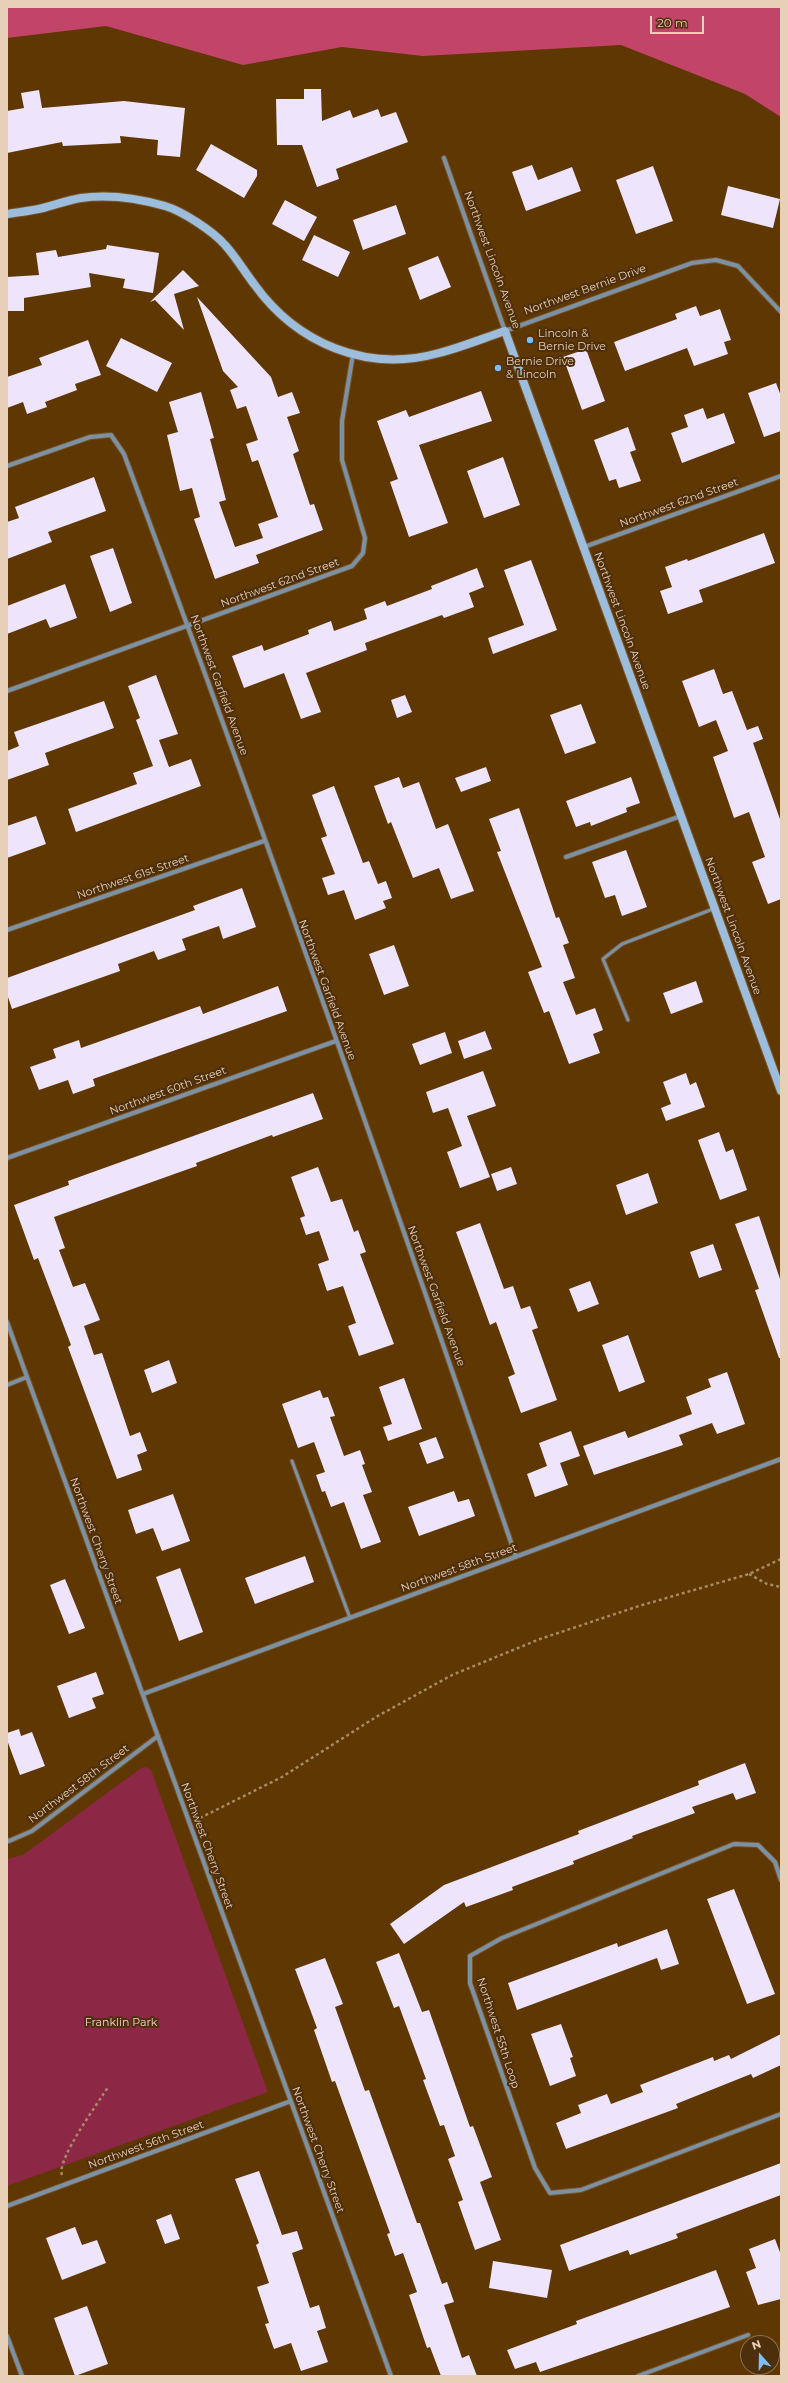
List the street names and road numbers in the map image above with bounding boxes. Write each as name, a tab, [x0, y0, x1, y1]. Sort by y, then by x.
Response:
street label: Northwest Lincoln Avenue	[461, 189, 523, 331]
street label: Northwest Bernie Drive	[522, 262, 648, 318]
street label: Northwest 62nd Street	[618, 475, 740, 531]
street label: Northwest Lincoln Avenue	[591, 550, 653, 692]
street label: Northwest 62nd Street	[219, 555, 341, 611]
street label: Northwest Garfield Avenue	[187, 613, 251, 757]
street label: Northwest 61st Street	[75, 852, 191, 902]
street label: Northwest Lincoln Avenue	[702, 855, 764, 997]
street label: Northwest Garfield Avenue	[295, 918, 359, 1062]
street label: Northwest 60th Street	[108, 1064, 228, 1118]
street label: Northwest Garfield Avenue	[404, 1224, 468, 1368]
street label: Northwest Cherry Street	[67, 1476, 125, 1606]
street label: Northwest 58th Street	[399, 1541, 519, 1595]
street label: Northwest 58th Street	[26, 1742, 132, 1826]
street label: Northwest Cherry Street	[178, 1781, 236, 1911]
street label: Northwest 55th Loop	[474, 1976, 522, 2090]
street label: Northwest Cherry Street	[289, 2085, 347, 2215]
street label: Northwest 56th Street	[86, 2118, 206, 2172]

